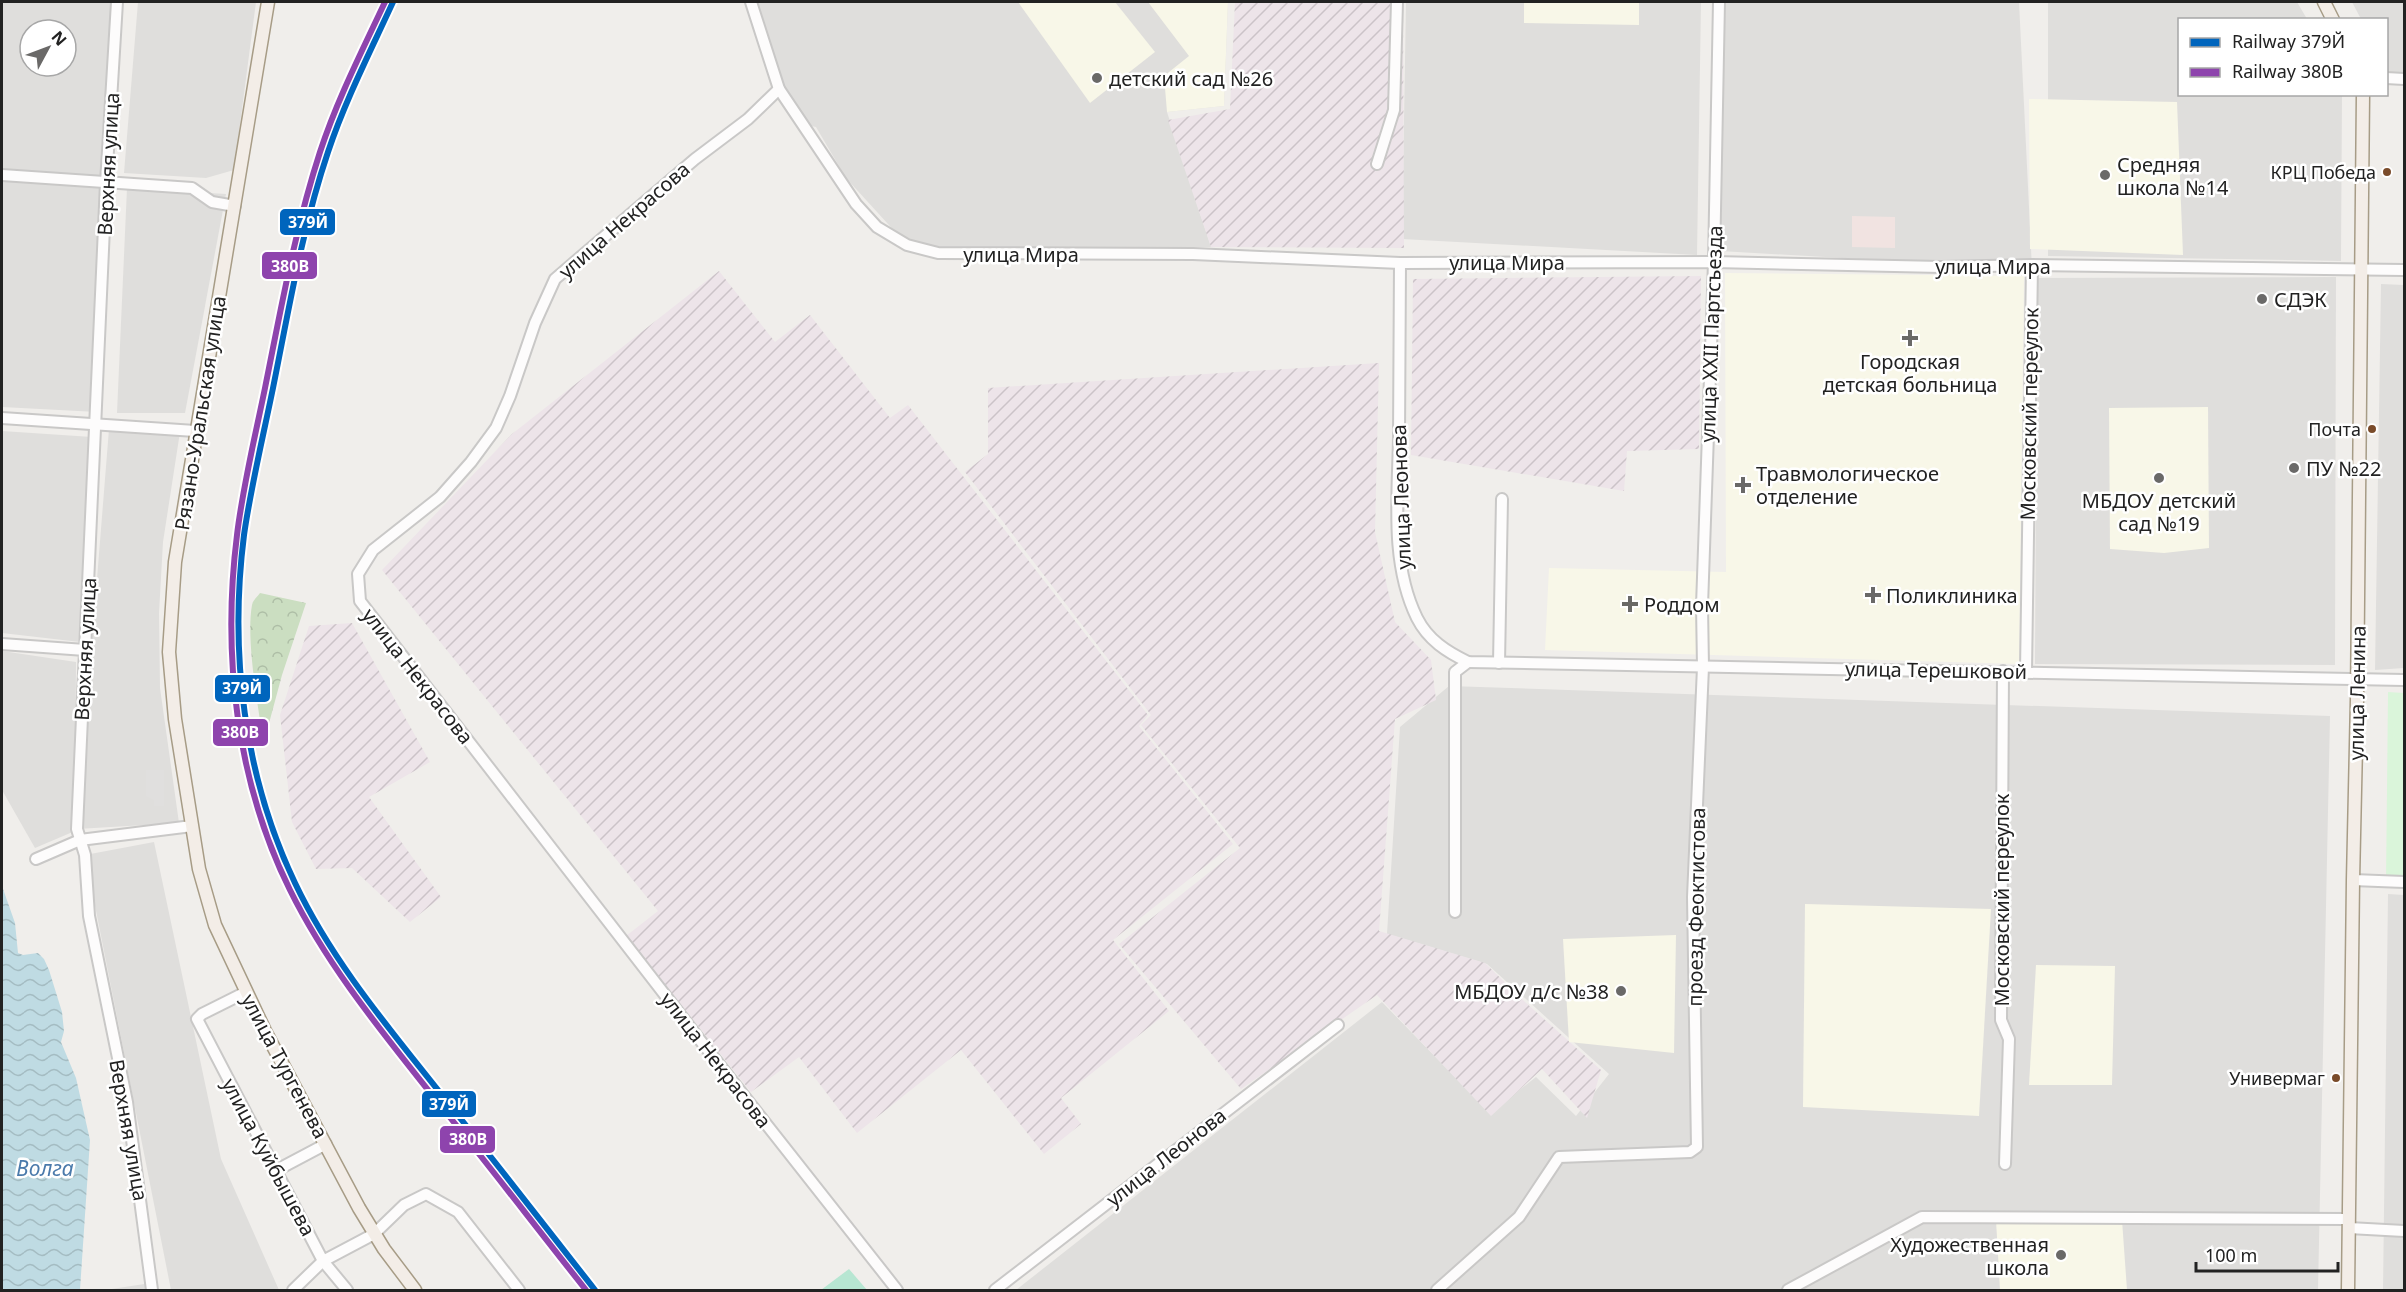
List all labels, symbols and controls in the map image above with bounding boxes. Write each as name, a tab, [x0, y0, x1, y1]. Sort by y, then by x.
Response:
north arrow	[18, 18, 78, 78]
legend	[2178, 18, 2388, 96]
text: N	[47, 26, 72, 50]
text: Railway 379Й	[2232, 29, 2345, 53]
text: Railway 380В	[2232, 59, 2343, 83]
place label: детский сад №26	[1109, 65, 1273, 92]
marker: детский сад №26	[1090, 71, 1104, 85]
street label: Верхняя улица	[91, 92, 125, 236]
place label: Средняя школа №14	[2117, 151, 2229, 201]
street label: улица Некрасова	[553, 155, 695, 285]
place label: КРЦ Победа	[2271, 160, 2376, 184]
marker: КРЦ Победа	[2381, 166, 2393, 178]
marker: Средняя школа №14	[2098, 168, 2112, 182]
line badge: 379Й	[279, 208, 336, 236]
text: 379Й	[288, 211, 328, 233]
street label: улица XXII Партсъезда	[1694, 225, 1728, 443]
street label: улица Мира	[963, 241, 1079, 268]
street label: улица Мира	[1449, 249, 1565, 276]
line badge: 380В	[261, 251, 318, 280]
street label: улица Мира	[1935, 253, 2051, 280]
text: 380В	[271, 255, 309, 277]
place label: СДЭК	[2274, 286, 2327, 313]
marker: СДЭК	[2255, 292, 2269, 306]
street label: Рязано-Уральская улица	[168, 294, 232, 532]
street label: Московский переулок	[2014, 307, 2044, 521]
marker: Городская детская больница	[1901, 329, 1919, 347]
place label: Городская детская больница	[1823, 348, 1997, 398]
place label: Почта	[2308, 417, 2361, 441]
marker: Почта	[2366, 423, 2378, 435]
street label: улица Леонова	[1385, 424, 1417, 570]
place label: ПУ №22	[2306, 455, 2381, 482]
place label: Травмологическое отделение	[1756, 460, 1939, 510]
marker: ПУ №22	[2287, 461, 2301, 475]
marker: МБДОУ детский сад №19	[2152, 471, 2166, 485]
marker: Травмологическое отделение	[1734, 476, 1752, 494]
place label: МБДОУ детский сад №19	[2082, 487, 2236, 537]
street label: Верхняя улица	[68, 577, 102, 721]
place label: Поликлиника	[1886, 582, 2018, 609]
marker: Поликлиника	[1864, 586, 1882, 604]
place label: Роддом	[1644, 591, 1720, 618]
marker: Роддом	[1621, 595, 1639, 613]
street label: улица Некрасова	[356, 602, 480, 750]
street label: улица Ленина	[2342, 625, 2372, 761]
street label: улица Терешковой	[1845, 655, 2027, 685]
line badge: 379Й	[214, 674, 271, 703]
text: 379Й	[222, 677, 262, 699]
line badge: 380В	[212, 718, 269, 747]
text: 380В	[221, 721, 259, 743]
street label: Московский переулок	[1988, 793, 2015, 1006]
street label: проезд Феоктистова	[1681, 807, 1711, 1007]
place label: МБДОУ д/с №38	[1454, 978, 1609, 1005]
marker: МБДОУ д/с №38	[1614, 984, 1628, 998]
street label: улица Некрасова	[654, 986, 778, 1134]
street label: улица Тургенева	[235, 989, 335, 1143]
street label: Верхняя улица	[103, 1057, 155, 1203]
place label: Универмаг	[2229, 1066, 2325, 1090]
marker: Универмаг	[2330, 1072, 2342, 1084]
street label: улица Куйбышева	[216, 1073, 322, 1241]
line badge: 379Й	[421, 1090, 477, 1118]
text: 379Й	[429, 1093, 469, 1115]
street label: улица Леонова	[1100, 1102, 1232, 1212]
line badge: 380В	[439, 1125, 496, 1154]
text: 380В	[449, 1128, 487, 1150]
water label: Волга	[16, 1154, 74, 1182]
place label: Художественная школа	[1890, 1231, 2049, 1281]
scale bar	[2196, 1235, 2338, 1273]
text: 100 m	[2205, 1243, 2257, 1267]
marker: Художественная школа	[2054, 1248, 2068, 1262]

